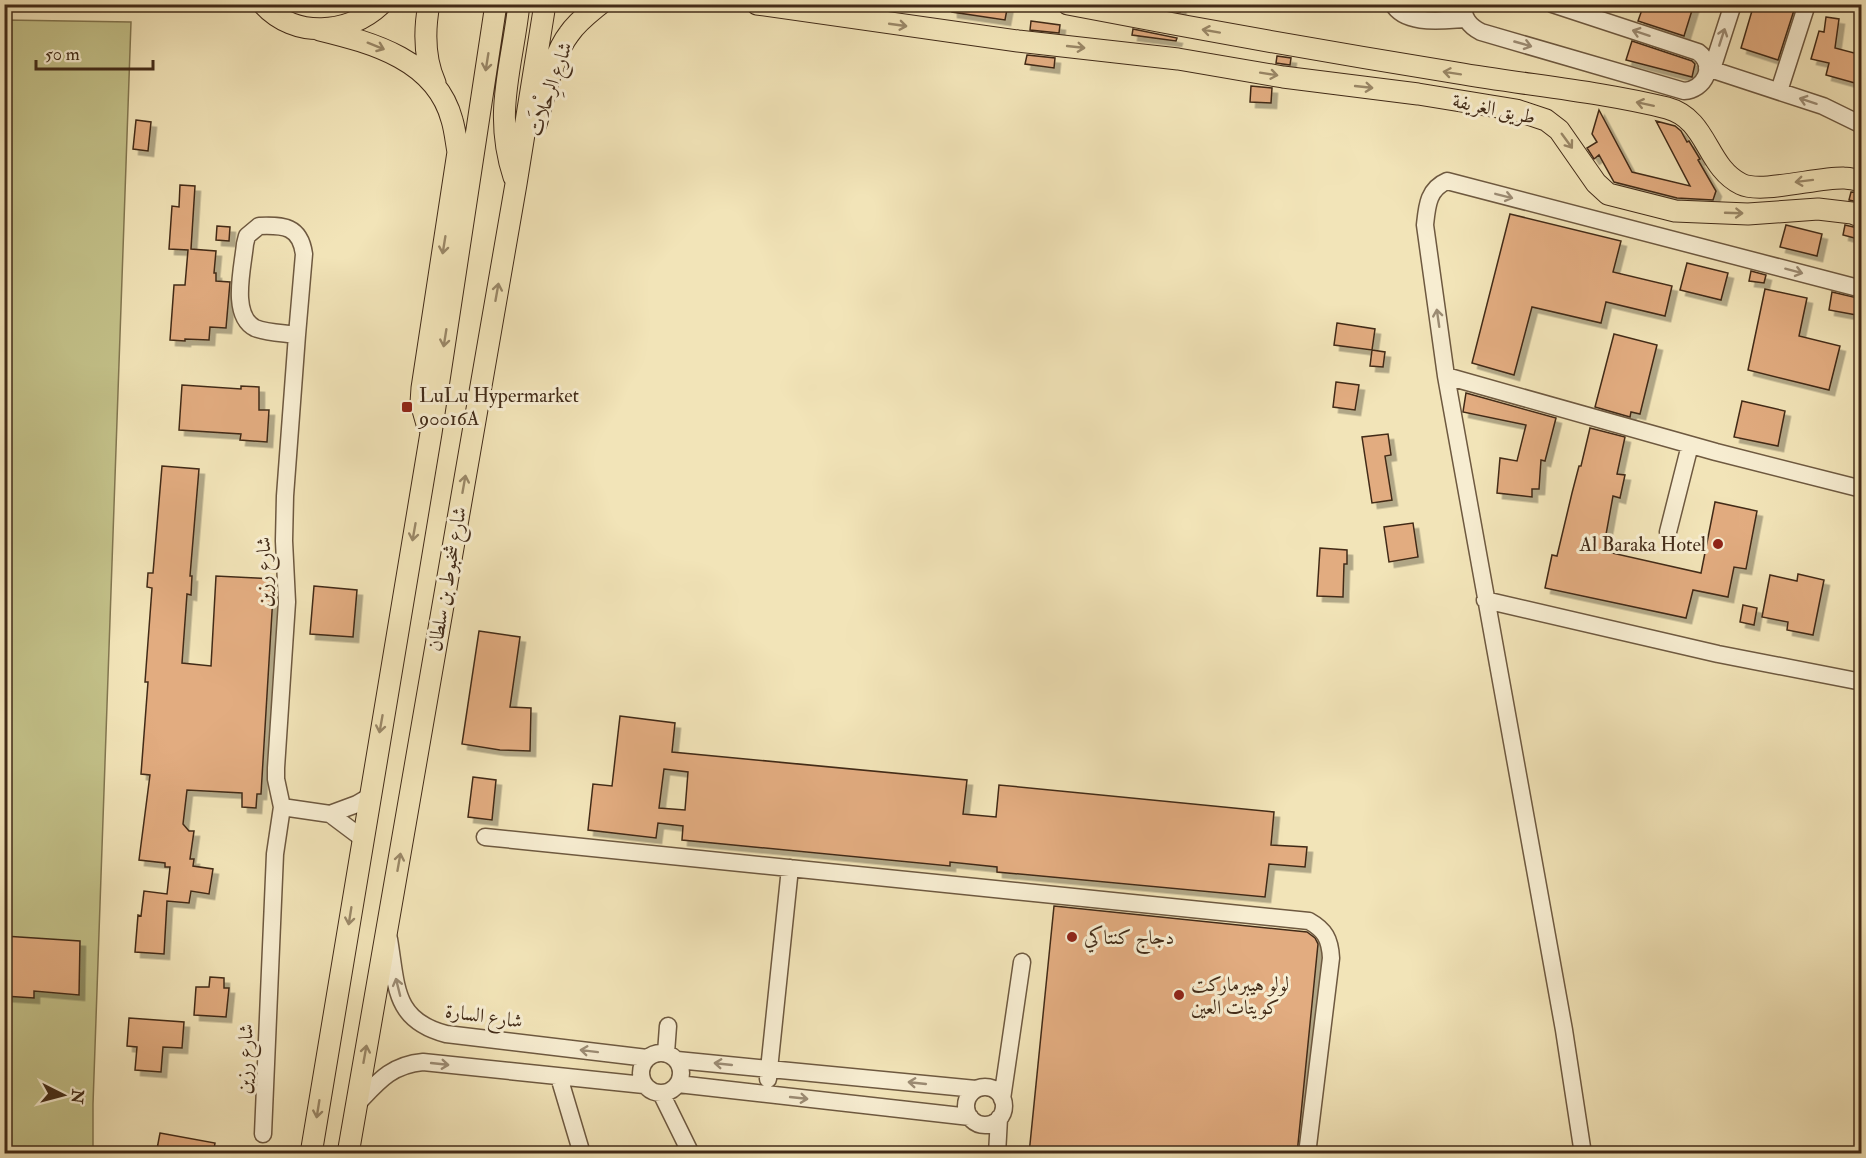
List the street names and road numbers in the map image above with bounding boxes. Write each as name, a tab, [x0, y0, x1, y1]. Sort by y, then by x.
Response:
street label: شارع الرِحْلاَت	[519, 38, 582, 141]
street label: طريق الغريفة	[1450, 88, 1538, 130]
street label: شارع شخبوط بن سلطان	[422, 505, 477, 654]
street label: شارع رزين	[251, 536, 282, 608]
street label: شارع السارة	[443, 998, 524, 1039]
street label: شارع رزين	[231, 1023, 264, 1095]

